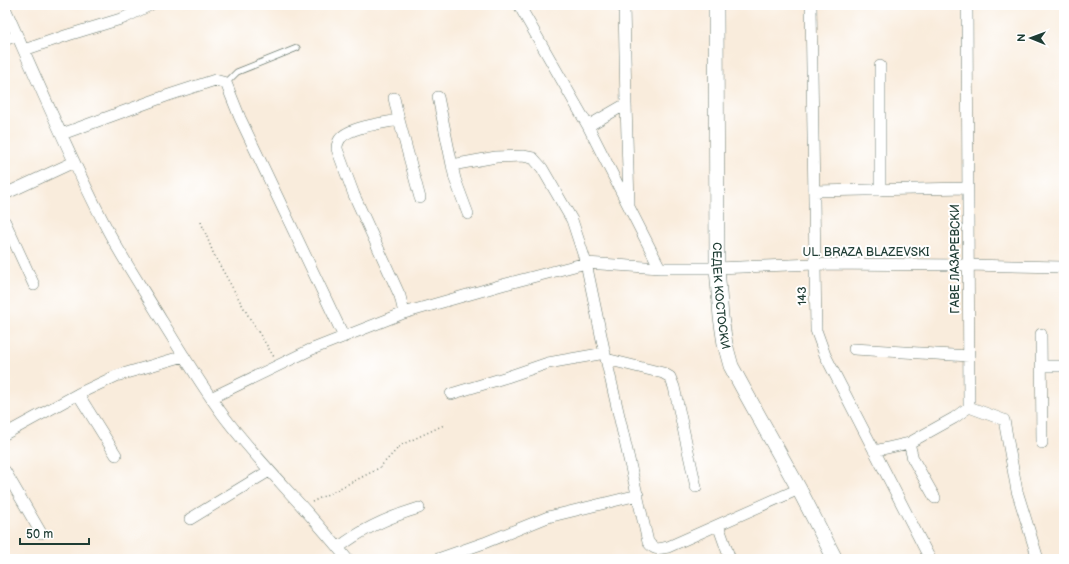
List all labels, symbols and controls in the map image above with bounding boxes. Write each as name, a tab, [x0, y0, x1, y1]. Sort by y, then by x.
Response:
north arrow	[1011, 18, 1051, 58]
text: N	[1015, 34, 1028, 42]
street label: ГАВЕ ЛАЗАРЕВСКИ	[948, 204, 963, 314]
street label: СЕДЕК КОСТОСКИ	[709, 242, 733, 351]
street label: UL. BRAZA BLAZEVSKI	[802, 245, 930, 260]
street label: 143	[795, 286, 810, 306]
scale bar	[20, 520, 89, 546]
text: 50 m	[26, 527, 53, 542]

